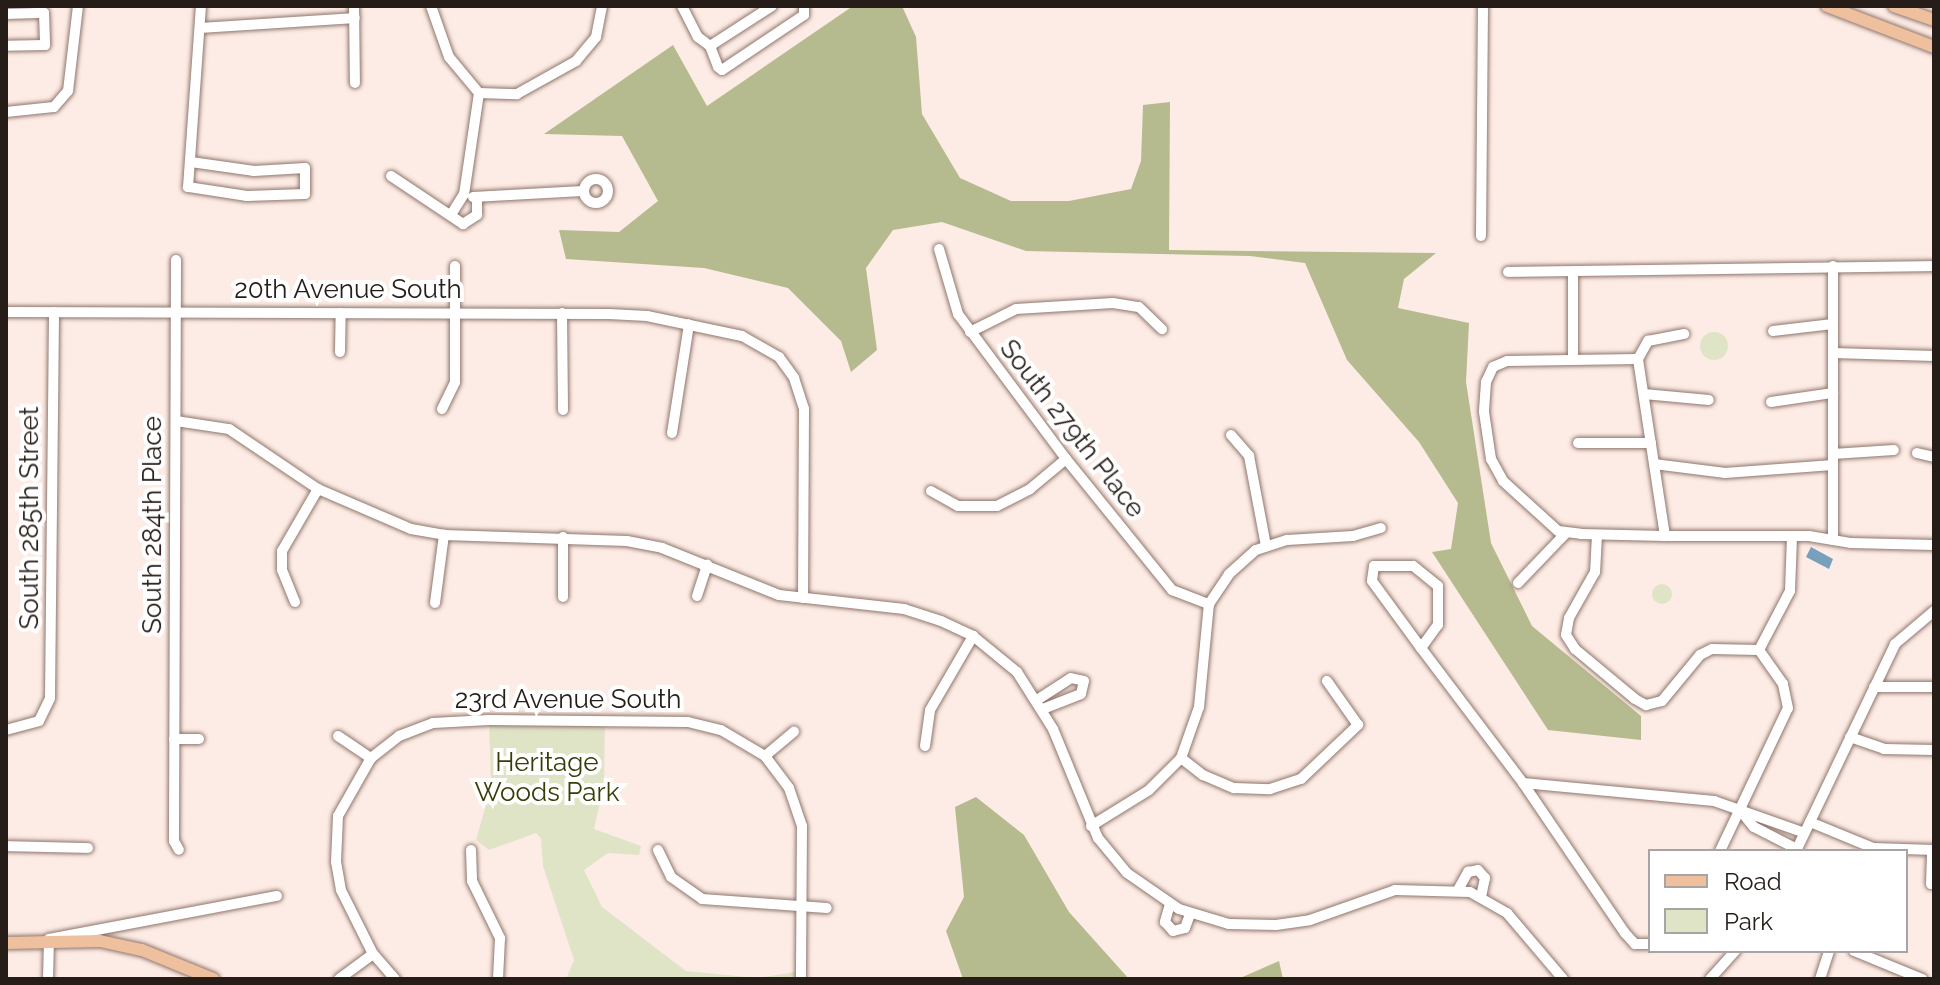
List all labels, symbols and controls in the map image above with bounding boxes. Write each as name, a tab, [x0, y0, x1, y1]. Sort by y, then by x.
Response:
street label: 20th Avenue South	[234, 274, 462, 306]
street label: South 279th Place	[993, 334, 1151, 524]
street label: South 285th Street	[14, 407, 46, 629]
street label: South 284th Place	[137, 416, 169, 634]
street label: 23rd Avenue South	[454, 684, 682, 716]
park label: Heritage Woods Park	[475, 747, 619, 808]
legend	[1648, 849, 1908, 953]
text: Road	[1724, 867, 1782, 896]
text: Park	[1724, 907, 1773, 936]

